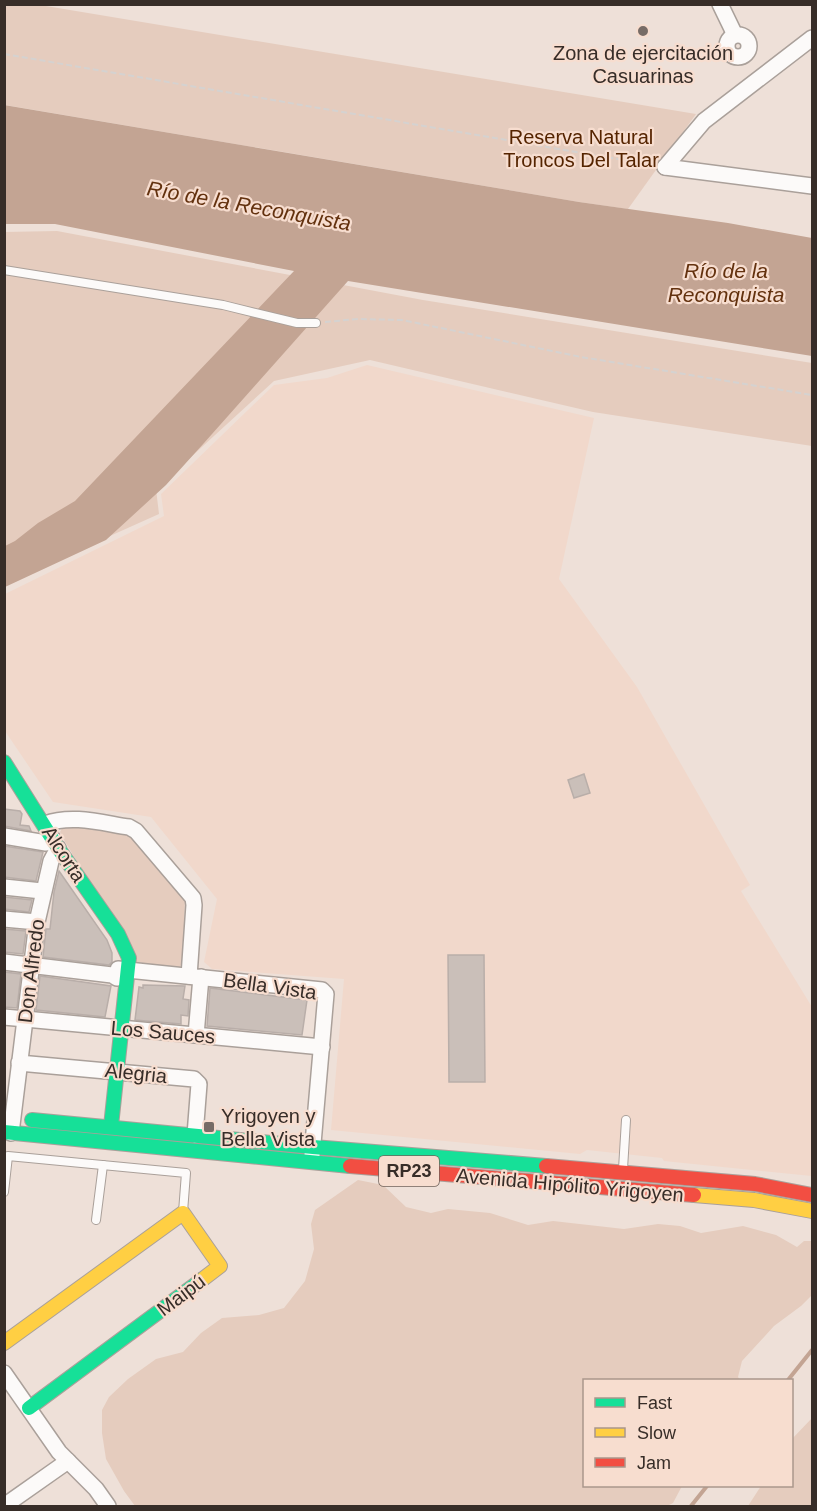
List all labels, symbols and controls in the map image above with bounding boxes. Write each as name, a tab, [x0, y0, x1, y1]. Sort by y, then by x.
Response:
marker: Zona de ejercitación Casuarinas	[636, 24, 650, 38]
place label: Zona de ejercitación Casuarinas	[553, 42, 733, 87]
park label: Reserva Natural Troncos Del Talar	[503, 126, 659, 171]
water label: Río de la Reconquista	[145, 176, 353, 235]
water label: Río de la Reconquista	[668, 259, 784, 306]
street label: Alcorta	[38, 822, 91, 887]
street label: Don Alfredo	[14, 918, 48, 1024]
street label: Bella Vista	[222, 969, 319, 1004]
street label: Los Sauces	[110, 1016, 216, 1048]
street label: Alegria	[104, 1059, 169, 1087]
place label: Yrigoyen y Bella Vista	[221, 1105, 316, 1150]
marker: Yrigoyen y Bella Vista	[202, 1120, 216, 1134]
road number: RP23	[379, 1156, 439, 1186]
street label: Avenida Hipólito Yrigoyen	[455, 1164, 685, 1206]
street label: Maipú	[153, 1270, 209, 1320]
legend	[583, 1379, 793, 1487]
text: Fast	[637, 1393, 672, 1413]
text: Slow	[637, 1423, 677, 1443]
text: Jam	[637, 1453, 671, 1473]

